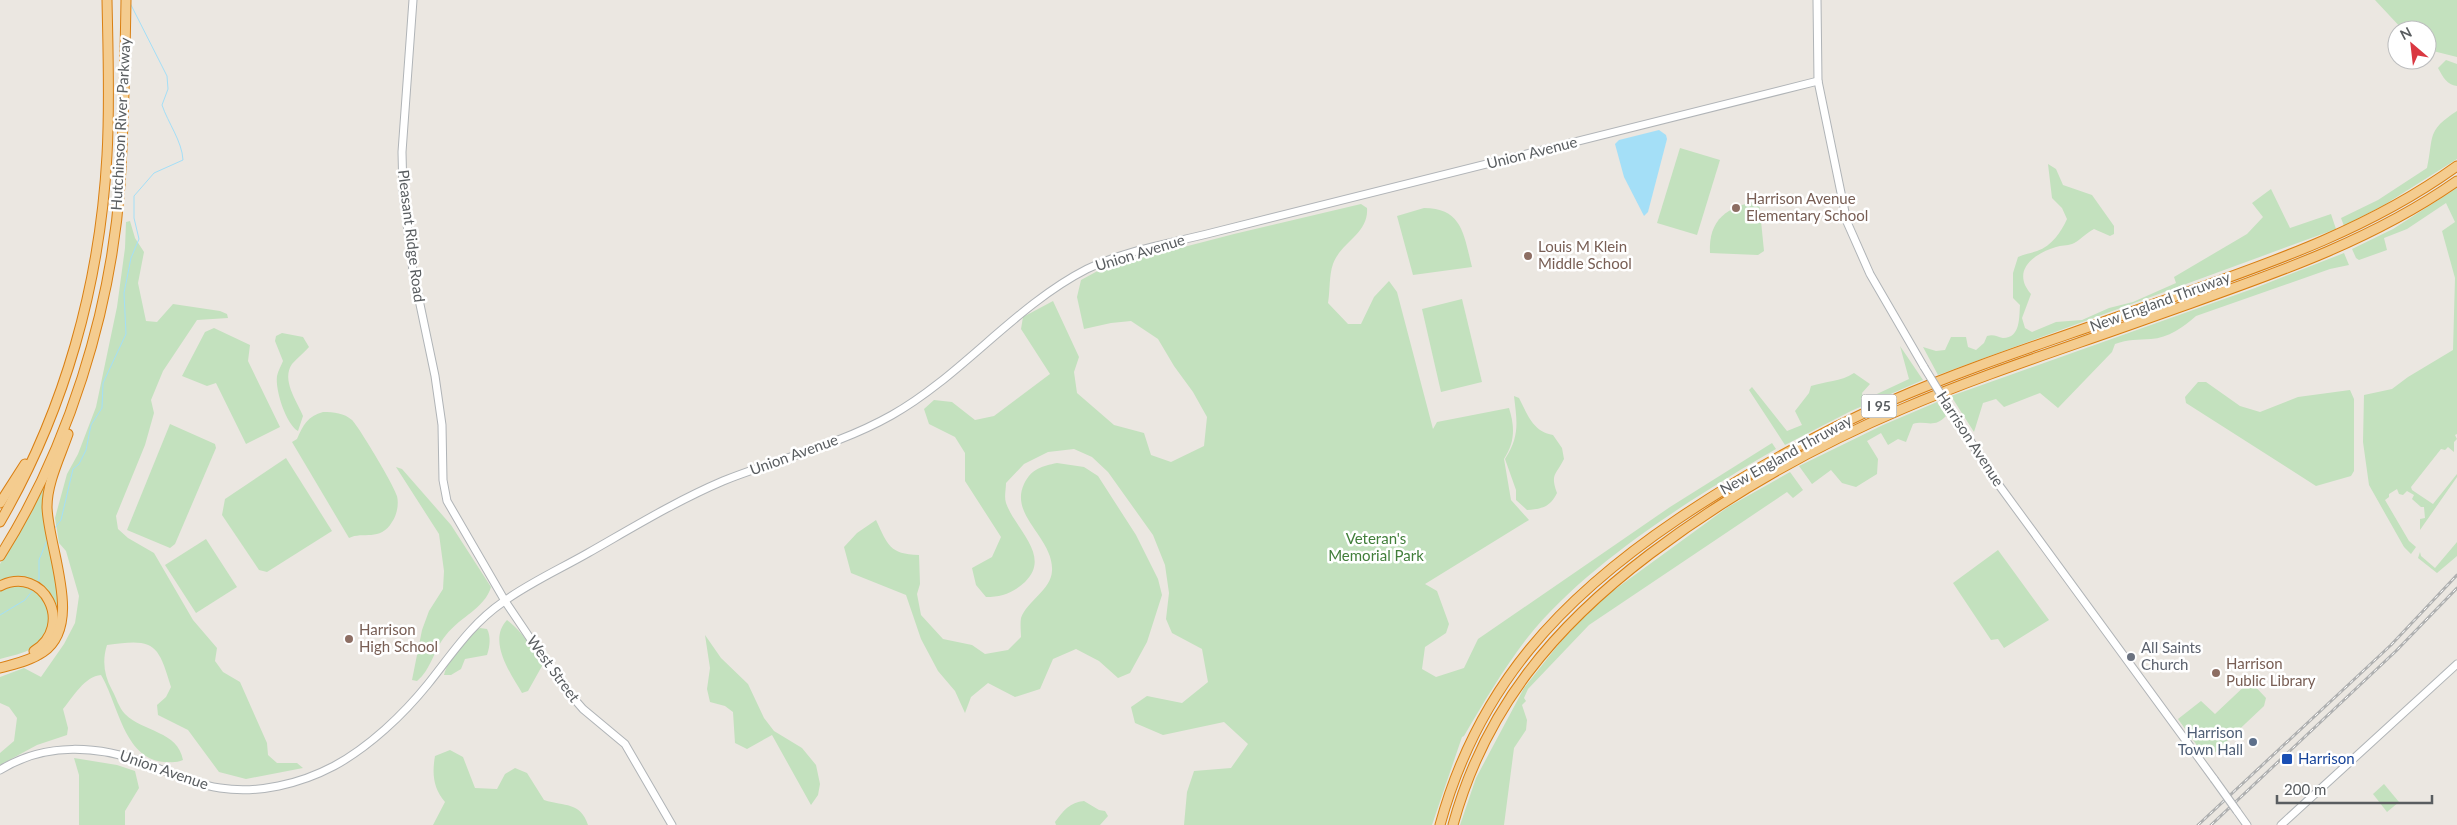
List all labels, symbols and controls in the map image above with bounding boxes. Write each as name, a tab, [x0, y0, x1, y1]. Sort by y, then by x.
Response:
north arrow	[2387, 20, 2437, 70]
text: N	[2397, 23, 2414, 43]
street label: Hutchinson River Parkway	[106, 37, 134, 211]
street label: Union Avenue	[1485, 132, 1579, 172]
street label: Pleasant Ridge Road	[395, 169, 429, 303]
place label: Harrison Avenue Elementary School	[1746, 189, 1868, 224]
marker: Harrison Avenue Elementary School	[1730, 202, 1742, 214]
street label: Union Avenue	[1093, 230, 1187, 274]
place label: Louis M Klein Middle School	[1538, 237, 1632, 272]
marker: Louis M Klein Middle School	[1522, 250, 1534, 262]
street label: New England Thruway	[2087, 267, 2232, 335]
street label: Harrison Avenue	[1933, 388, 2008, 489]
road number: I 95	[1862, 394, 1896, 418]
street label: New England Thruway	[1717, 410, 1855, 498]
street label: Union Avenue	[747, 430, 840, 478]
park label: Veteran's Memorial Park	[1328, 529, 1424, 564]
place label: Harrison High School	[359, 620, 438, 655]
street label: West Street	[524, 632, 584, 706]
marker: Harrison High School	[343, 633, 355, 645]
place label: All Saints Church	[2141, 638, 2201, 673]
marker: All Saints Church	[2125, 651, 2137, 663]
place label: Harrison Public Library	[2226, 654, 2316, 689]
marker: Harrison Public Library	[2210, 667, 2222, 679]
place label: Harrison Town Hall	[2178, 723, 2243, 758]
marker: Harrison Town Hall	[2247, 736, 2259, 748]
street label: Union Avenue	[118, 745, 211, 793]
place label: Harrison	[2298, 749, 2355, 767]
marker: Harrison	[2280, 752, 2294, 766]
scale bar	[2277, 772, 2432, 804]
text: 200 m	[2284, 780, 2326, 798]

